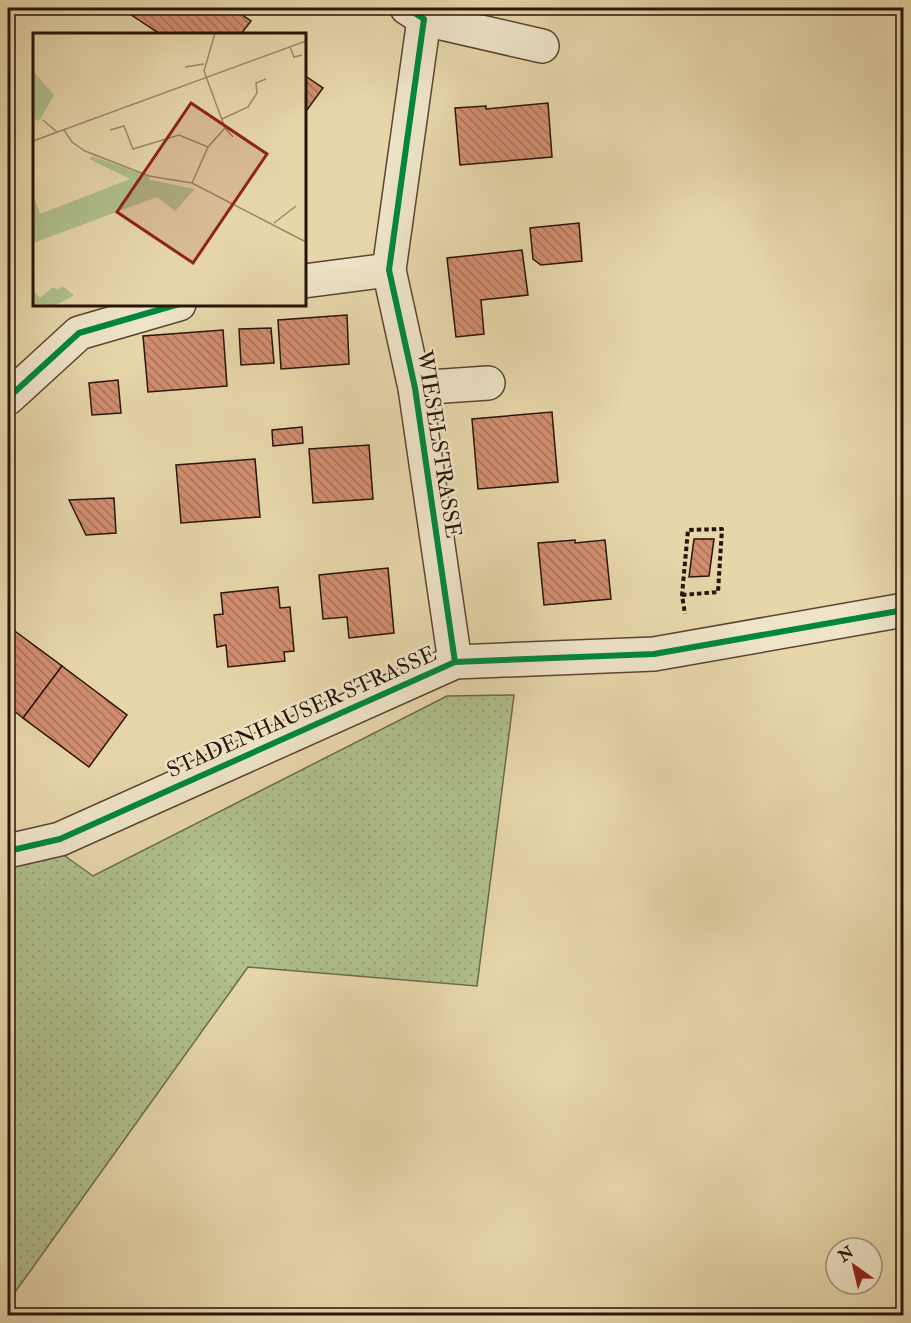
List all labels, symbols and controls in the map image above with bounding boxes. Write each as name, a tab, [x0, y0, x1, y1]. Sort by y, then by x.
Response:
inset map	[33, 33, 306, 306]
street label: WIESELSTRASSE	[410, 347, 468, 540]
street label: STADENHAUSER STRASSE	[162, 640, 441, 784]
north arrow	[824, 1236, 884, 1296]
text: N	[834, 1242, 858, 1267]

